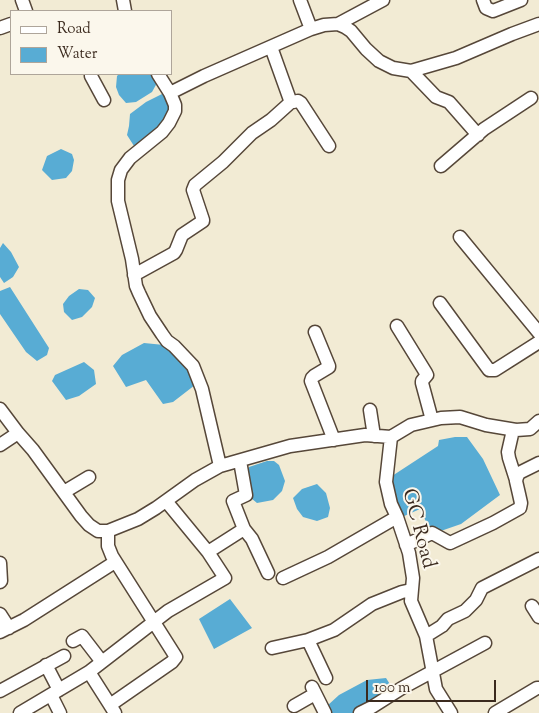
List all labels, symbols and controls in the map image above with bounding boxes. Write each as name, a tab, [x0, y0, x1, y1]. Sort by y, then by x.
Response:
legend	[10, 10, 172, 75]
text: Road	[57, 19, 91, 40]
text: Water	[57, 44, 97, 65]
street label: GC Road	[395, 486, 439, 572]
scale bar	[369, 670, 499, 702]
text: 100 m	[374, 678, 410, 699]

